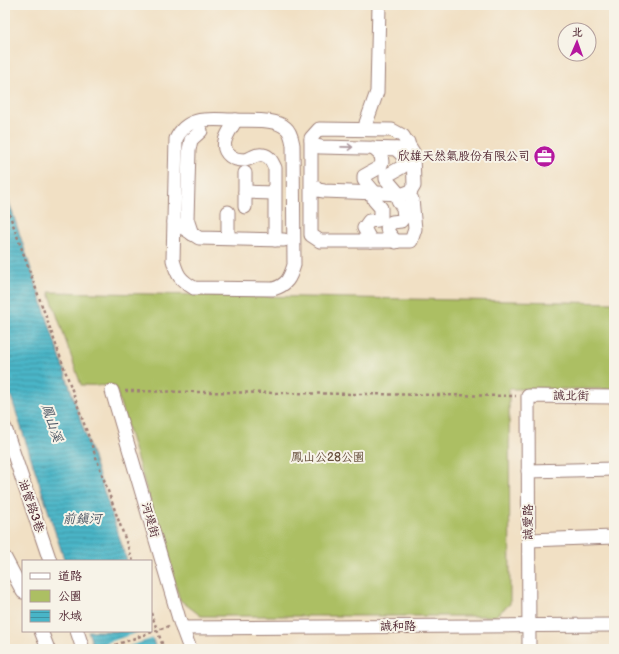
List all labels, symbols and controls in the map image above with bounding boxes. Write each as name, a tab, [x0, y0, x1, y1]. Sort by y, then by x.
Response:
north arrow	[557, 22, 597, 62]
text: 北	[572, 26, 583, 39]
office icon: 欣雄天然氣股份有限公司	[532, 143, 558, 169]
one-way arrow	[340, 144, 353, 151]
place label: 欣雄天然氣股份有限公司	[398, 149, 530, 164]
street label: 誠北街	[553, 388, 589, 404]
water label: 鳳山溪	[38, 401, 66, 445]
park label: 鳳山公28公園	[291, 450, 365, 465]
street label: 油管路3巷	[15, 477, 47, 535]
street label: 河堤街	[138, 501, 162, 539]
street label: 誠愛路	[521, 504, 536, 540]
water label: 前鎮河	[62, 511, 103, 527]
legend	[22, 560, 152, 632]
text: 道路	[58, 569, 82, 584]
text: 公園	[58, 589, 82, 604]
text: 水域	[58, 609, 82, 624]
street label: 誠和路	[380, 619, 416, 634]

